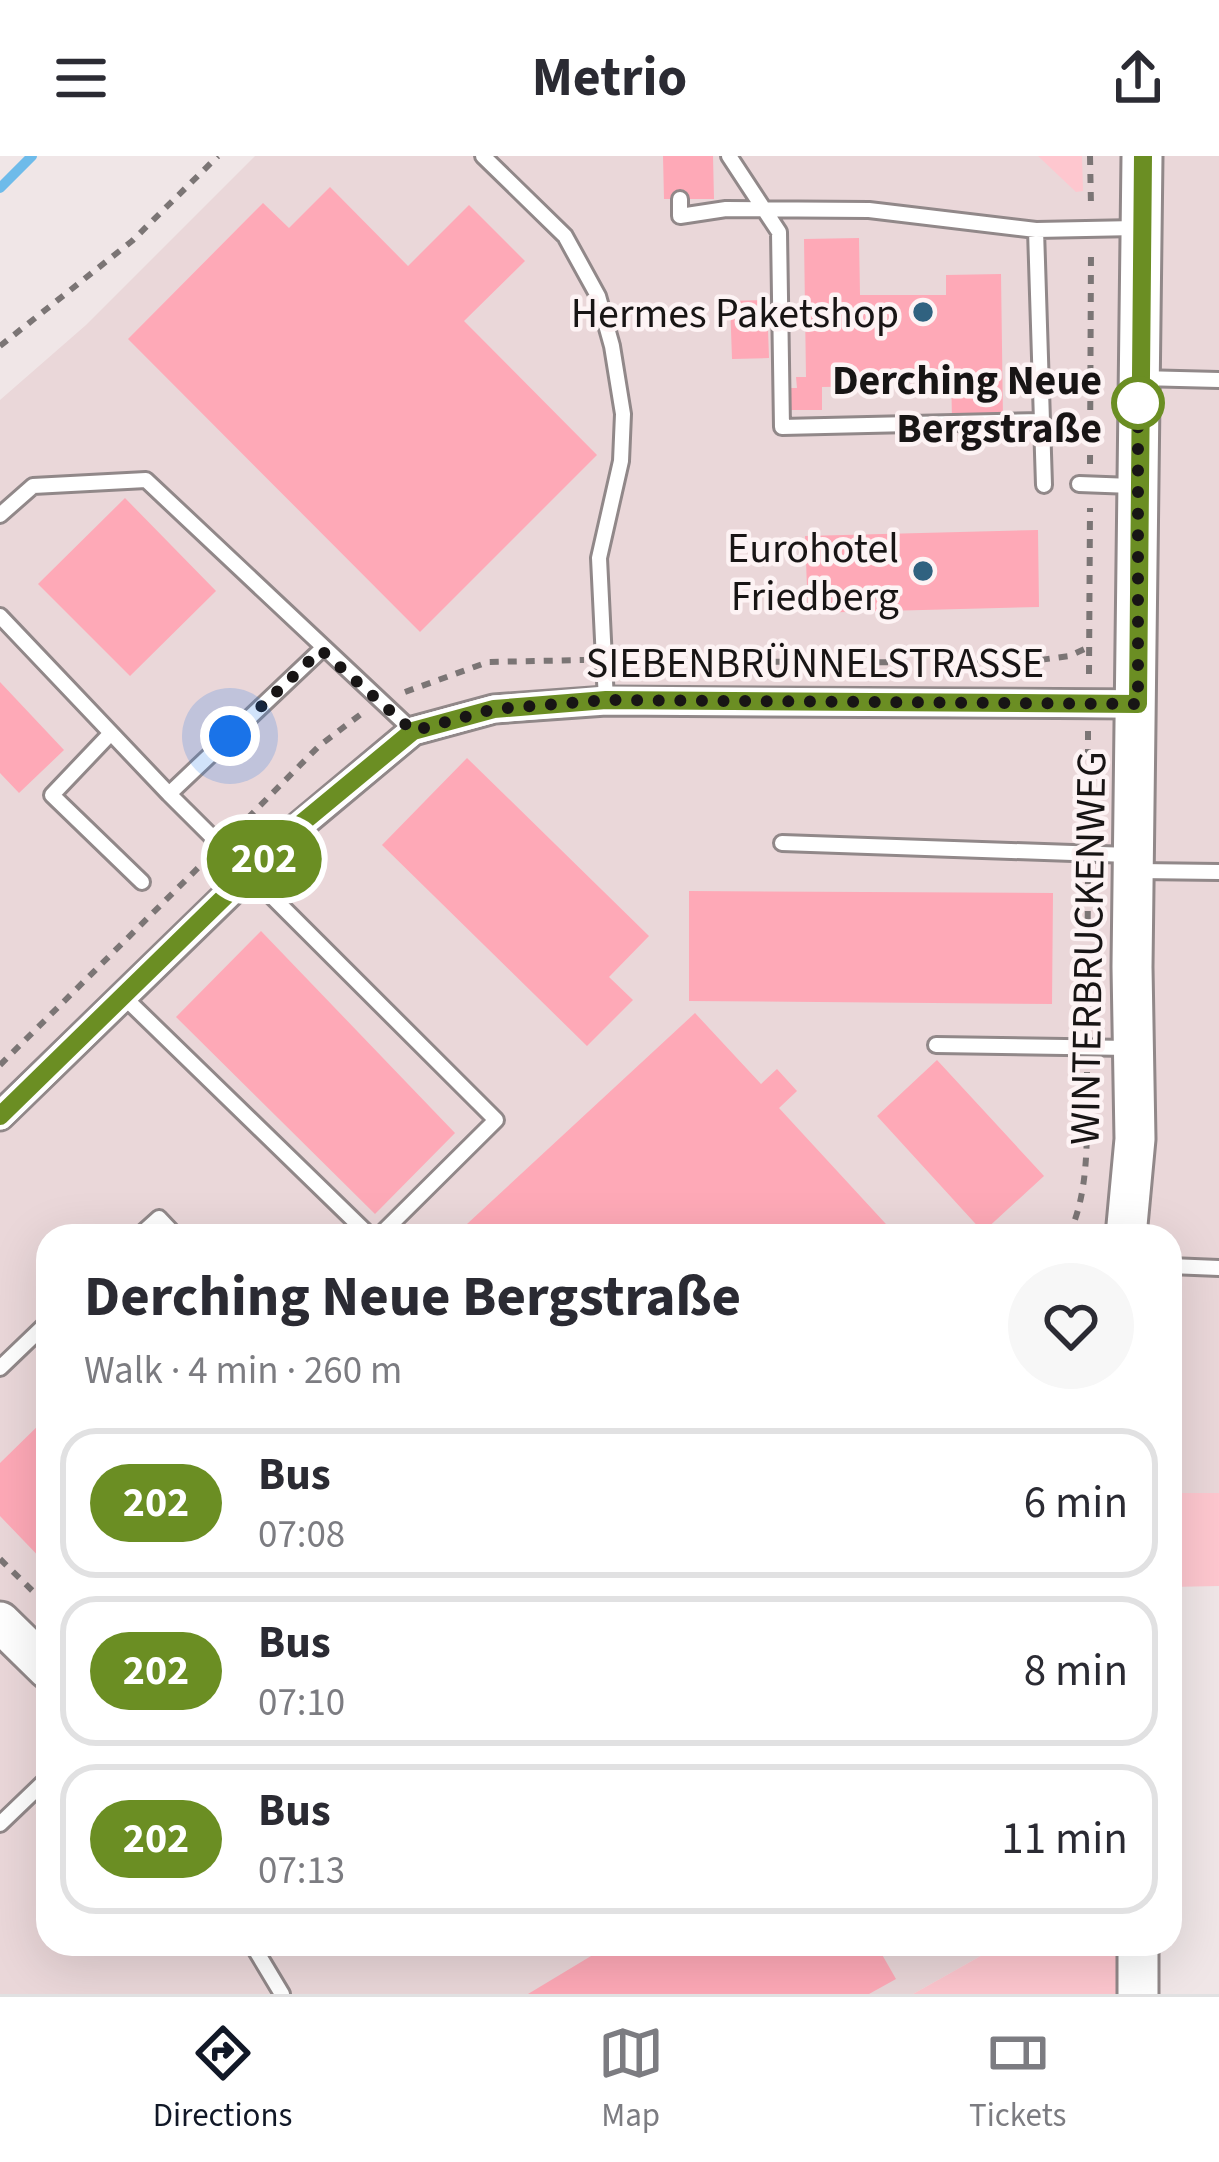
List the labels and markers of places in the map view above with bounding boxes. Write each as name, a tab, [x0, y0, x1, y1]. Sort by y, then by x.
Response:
place label: Hermes Paketshop	[571, 284, 899, 344]
marker: Hermes Paketshop	[910, 299, 936, 325]
place label: Derching Neue Bergstraße	[832, 351, 1102, 459]
marker: Derching Neue Bergstraße	[1113, 378, 1163, 428]
place label: Eurohotel Friedberg	[727, 519, 899, 627]
marker: Eurohotel Friedberg	[910, 558, 936, 584]

